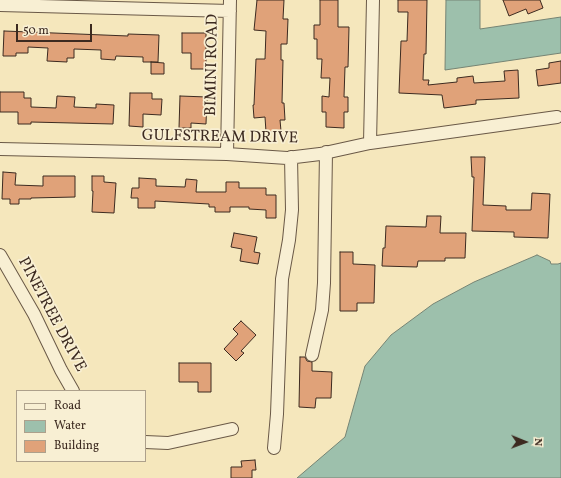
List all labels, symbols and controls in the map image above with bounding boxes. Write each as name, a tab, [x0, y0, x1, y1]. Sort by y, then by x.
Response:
street label: BIMINI ROAD	[203, 14, 223, 116]
scale bar	[18, 16, 94, 42]
text: 50 m	[23, 23, 49, 39]
street label: GULFSTREAM DRIVE	[142, 127, 298, 149]
street label: PINETREE DRIVE	[13, 254, 89, 376]
legend	[16, 390, 146, 462]
text: Road	[54, 398, 81, 414]
text: Water	[54, 418, 86, 434]
north arrow	[505, 422, 545, 462]
text: Building	[54, 438, 99, 454]
text: N	[530, 438, 545, 446]

